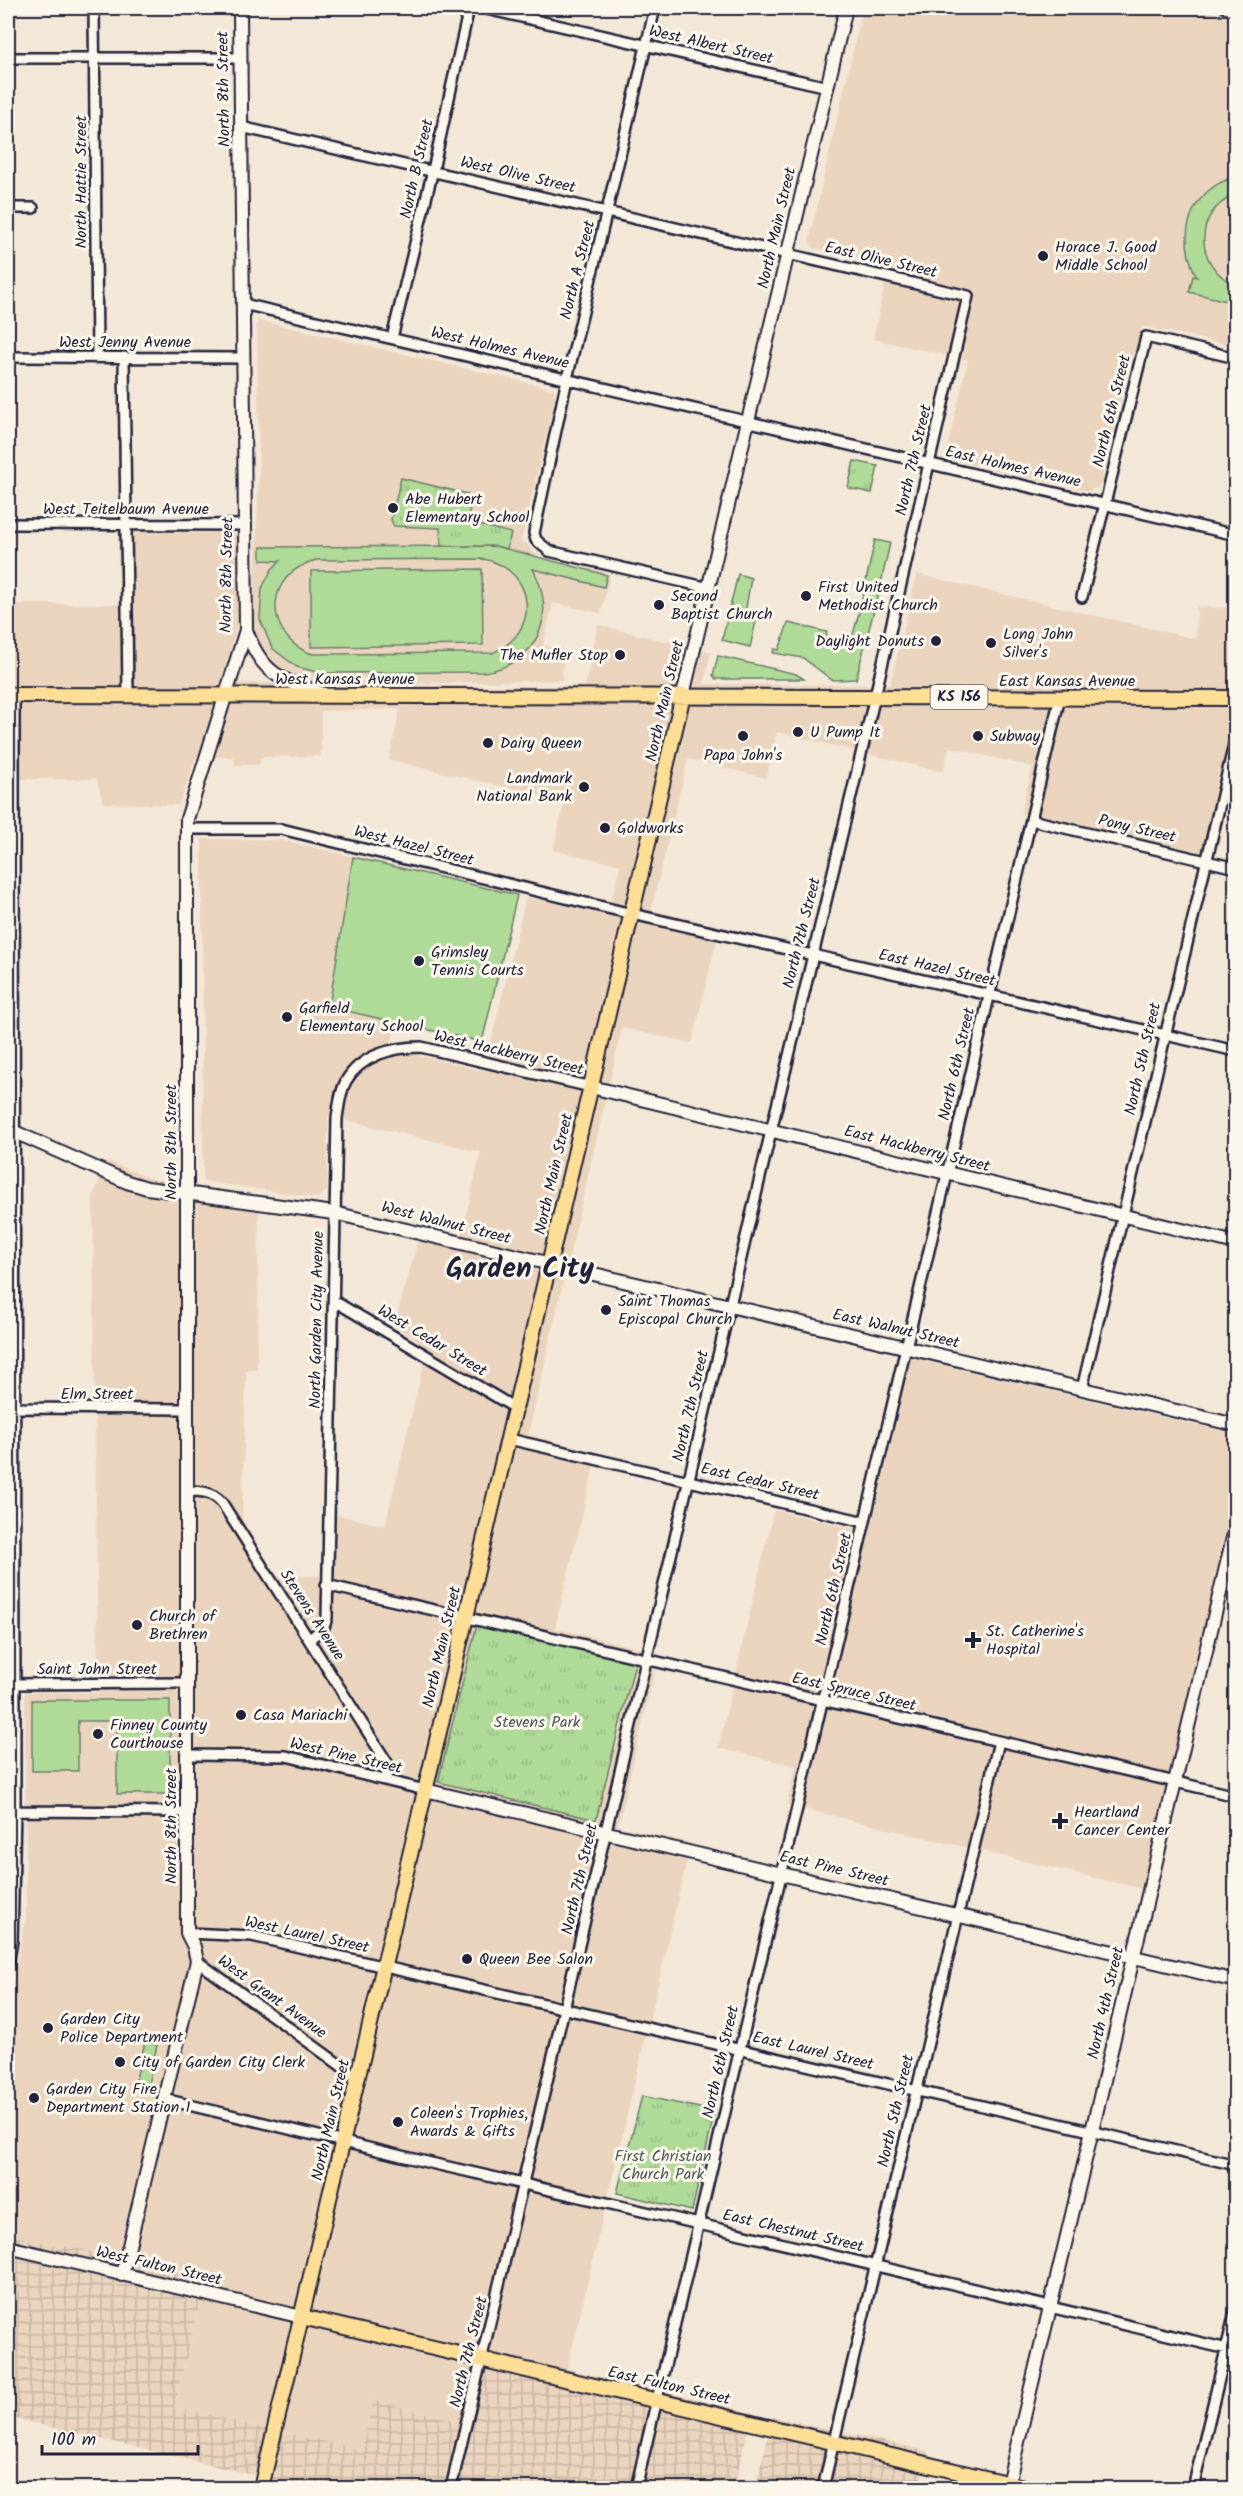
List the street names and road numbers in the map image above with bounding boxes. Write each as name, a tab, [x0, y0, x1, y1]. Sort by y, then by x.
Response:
street label: West Albert Street	[646, 19, 776, 72]
street label: North 8th Street	[210, 30, 238, 147]
street label: North Hattie Street	[69, 115, 94, 249]
street label: North B Street	[393, 116, 441, 221]
street label: West Olive Street	[458, 150, 579, 201]
street label: North Main Street	[751, 164, 803, 291]
street label: North A Street	[554, 217, 603, 322]
street label: East Olive Street	[822, 235, 941, 285]
street label: West Holmes Avenue	[428, 320, 572, 376]
street label: West Jenny Avenue	[59, 330, 191, 355]
street label: North 6th Street	[1086, 351, 1138, 470]
street label: North 7th Street	[889, 401, 939, 518]
street label: East Holmes Avenue	[943, 439, 1083, 495]
street label: West Teitelbaum Avenue	[43, 497, 209, 522]
street label: North 8th Street	[213, 516, 241, 633]
street label: North Main Street	[639, 637, 691, 764]
street label: West Kansas Avenue	[275, 667, 415, 692]
street label: East Kansas Avenue	[999, 669, 1135, 694]
road number: KS 156	[930, 685, 988, 709]
street label: Pony Street	[1096, 808, 1179, 850]
street label: West Hazel Street	[352, 819, 477, 873]
street label: North 7th Street	[776, 874, 828, 991]
street label: East Hazel Street	[876, 942, 999, 994]
street label: North 5th Street	[1118, 999, 1168, 1118]
street label: North 6th Street	[932, 1004, 982, 1123]
street label: West Hackberry Street	[432, 1024, 587, 1083]
street label: North 8th Street	[159, 1083, 184, 1200]
street label: North Main Street	[528, 1110, 580, 1237]
street label: East Hackberry Street	[841, 1119, 993, 1179]
street label: West Walnut Street	[379, 1195, 514, 1251]
street label: North Garden City Avenue	[303, 1231, 331, 1409]
street label: West Cedar Street	[373, 1298, 492, 1384]
street label: East Walnut Street	[830, 1302, 963, 1356]
street label: North 7th Street	[666, 1347, 716, 1464]
street label: Elm Street	[60, 1382, 134, 1407]
street label: East Cedar Street	[698, 1456, 822, 1508]
street label: North 6th Street	[809, 1529, 859, 1648]
street label: Stevens Avenue	[273, 1564, 351, 1666]
street label: North Main Street	[416, 1583, 468, 1710]
street label: Saint John Street	[37, 1657, 158, 1682]
street label: East Spruce Street	[789, 1666, 919, 1719]
street label: West Pine Street	[287, 1731, 405, 1781]
street label: North 8th Street	[159, 1767, 184, 1884]
street label: North 7th Street	[555, 1820, 605, 1937]
street label: East Pine Street	[777, 1844, 892, 1894]
street label: West Laurel Street	[243, 1910, 372, 1961]
street label: North 4th Street	[1081, 1943, 1131, 2062]
street label: West Grant Avenue	[212, 1949, 332, 2045]
street label: North 6th Street	[696, 2002, 746, 2121]
street label: East Laurel Street	[750, 2025, 877, 2077]
street label: North 5th Street	[871, 2051, 921, 2170]
street label: North Main Street	[305, 2056, 357, 2183]
street label: East Chestnut Street	[720, 2203, 867, 2260]
street label: West Fulton Street	[94, 2239, 225, 2293]
street label: North 7th Street	[443, 2293, 495, 2410]
street label: East Fulton Street	[605, 2360, 734, 2412]

